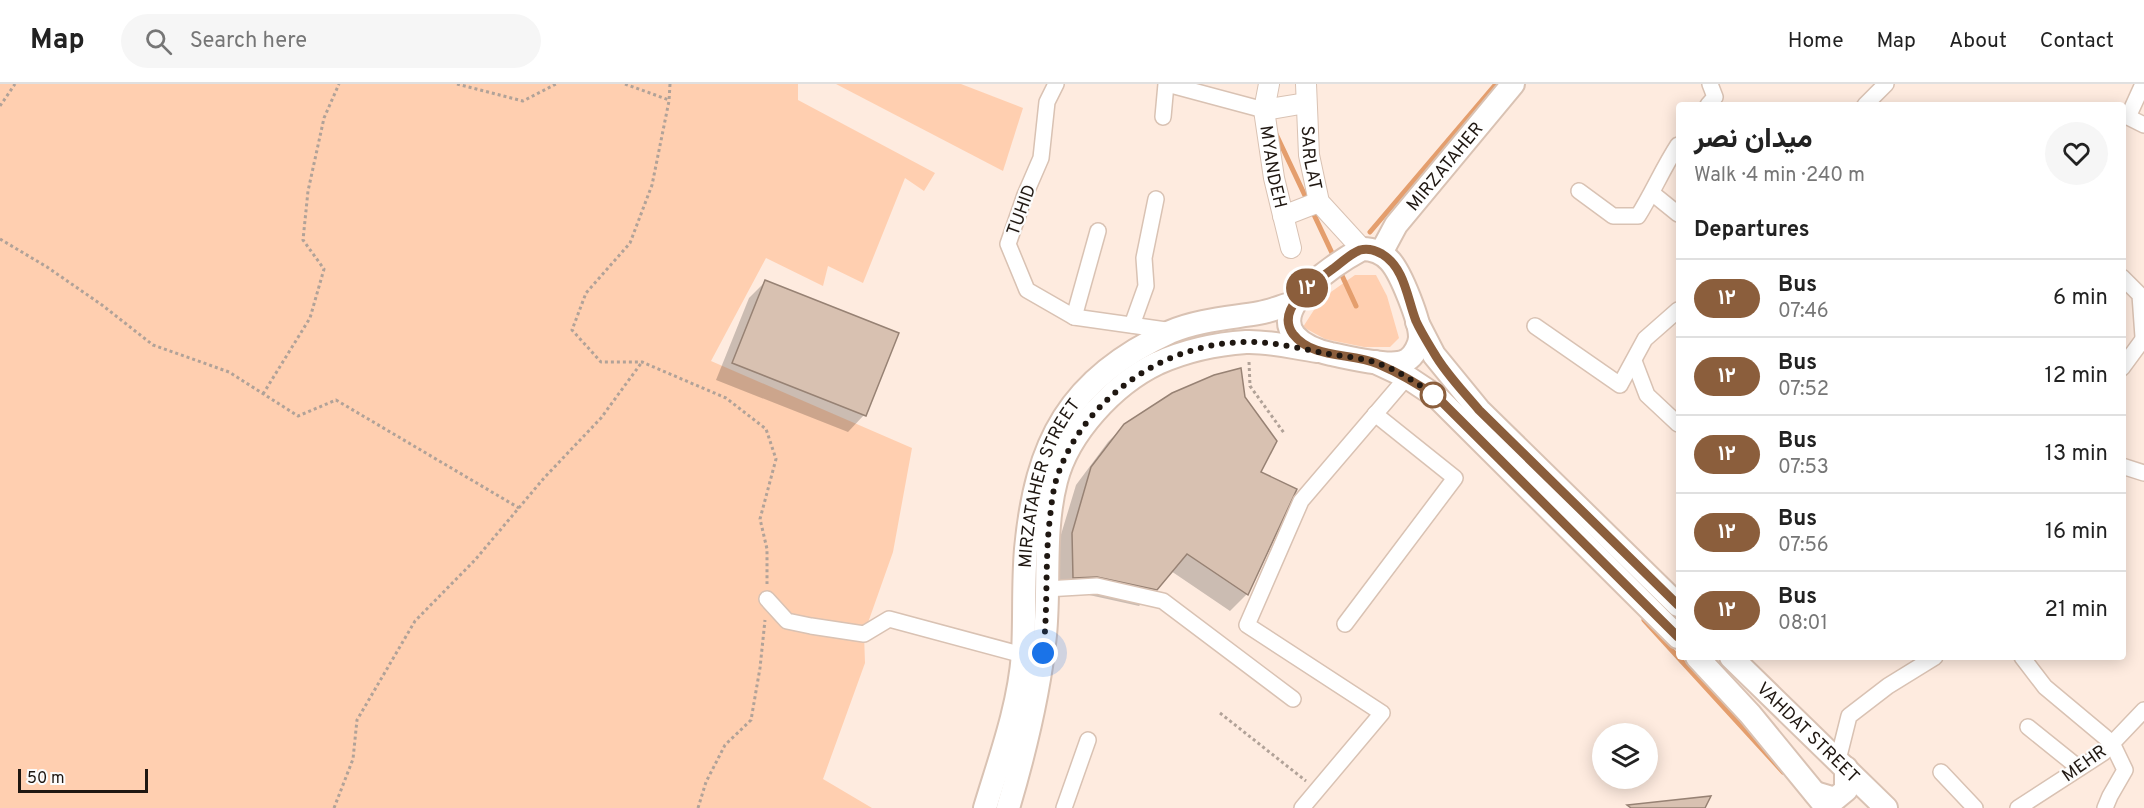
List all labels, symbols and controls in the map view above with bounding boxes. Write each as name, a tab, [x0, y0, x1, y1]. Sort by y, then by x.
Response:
search box	[121, 14, 541, 68]
text: Map	[30, 23, 85, 59]
icon: search	[142, 25, 175, 58]
text: Search here	[190, 28, 307, 55]
text: Home	[1788, 28, 1844, 55]
text: Map	[1877, 28, 1916, 55]
text: About	[1949, 28, 2007, 55]
text: Contact	[2040, 28, 2114, 55]
street label: MIRZATAHER	[1402, 118, 1489, 216]
text: میدان نصر	[1694, 122, 1812, 158]
button: heart	[2045, 122, 2108, 185]
street label: MYANDEH	[1253, 124, 1291, 211]
street label: SARLAT	[1295, 125, 1326, 192]
text: Walk · 4 min · 240 m	[1694, 163, 1865, 189]
street label: TUHID	[1003, 182, 1042, 239]
text: Departures	[1694, 217, 1810, 244]
line badge: ۱۲	[1280, 268, 1334, 308]
text: Bus	[1778, 272, 1817, 299]
text: ۱۲	[1298, 275, 1316, 302]
text: ۱۲	[1718, 285, 1736, 312]
text: 6 min	[2053, 285, 2108, 312]
text: 07:46	[1778, 299, 1829, 325]
text: Bus	[1778, 350, 1817, 377]
text: ۱۲	[1718, 363, 1736, 390]
text: 12 min	[2045, 363, 2108, 390]
text: 07:52	[1778, 377, 1829, 403]
unlabelled marker	[1420, 382, 1446, 408]
street label: MIRZATAHER STREET	[1015, 395, 1086, 569]
text: Bus	[1778, 428, 1817, 455]
text: ۱۲	[1718, 441, 1736, 468]
text: 13 min	[2045, 441, 2108, 468]
text: 07:53	[1778, 455, 1829, 481]
text: Bus	[1778, 506, 1817, 533]
text: ۱۲	[1718, 519, 1736, 546]
text: 16 min	[2045, 519, 2108, 546]
text: 07:56	[1778, 533, 1829, 559]
text: Bus	[1778, 584, 1817, 611]
text: ۱۲	[1718, 597, 1736, 624]
text: 21 min	[2045, 597, 2108, 624]
text: 08:01	[1778, 611, 1828, 637]
your location	[1028, 638, 1058, 668]
street label: VAHDAT STREET	[1751, 678, 1864, 789]
map controls	[1592, 723, 1658, 789]
button: layers	[1592, 723, 1658, 789]
street label: MEHR	[2058, 741, 2112, 788]
scale bar	[18, 766, 148, 794]
text: 50 m	[27, 769, 65, 789]

